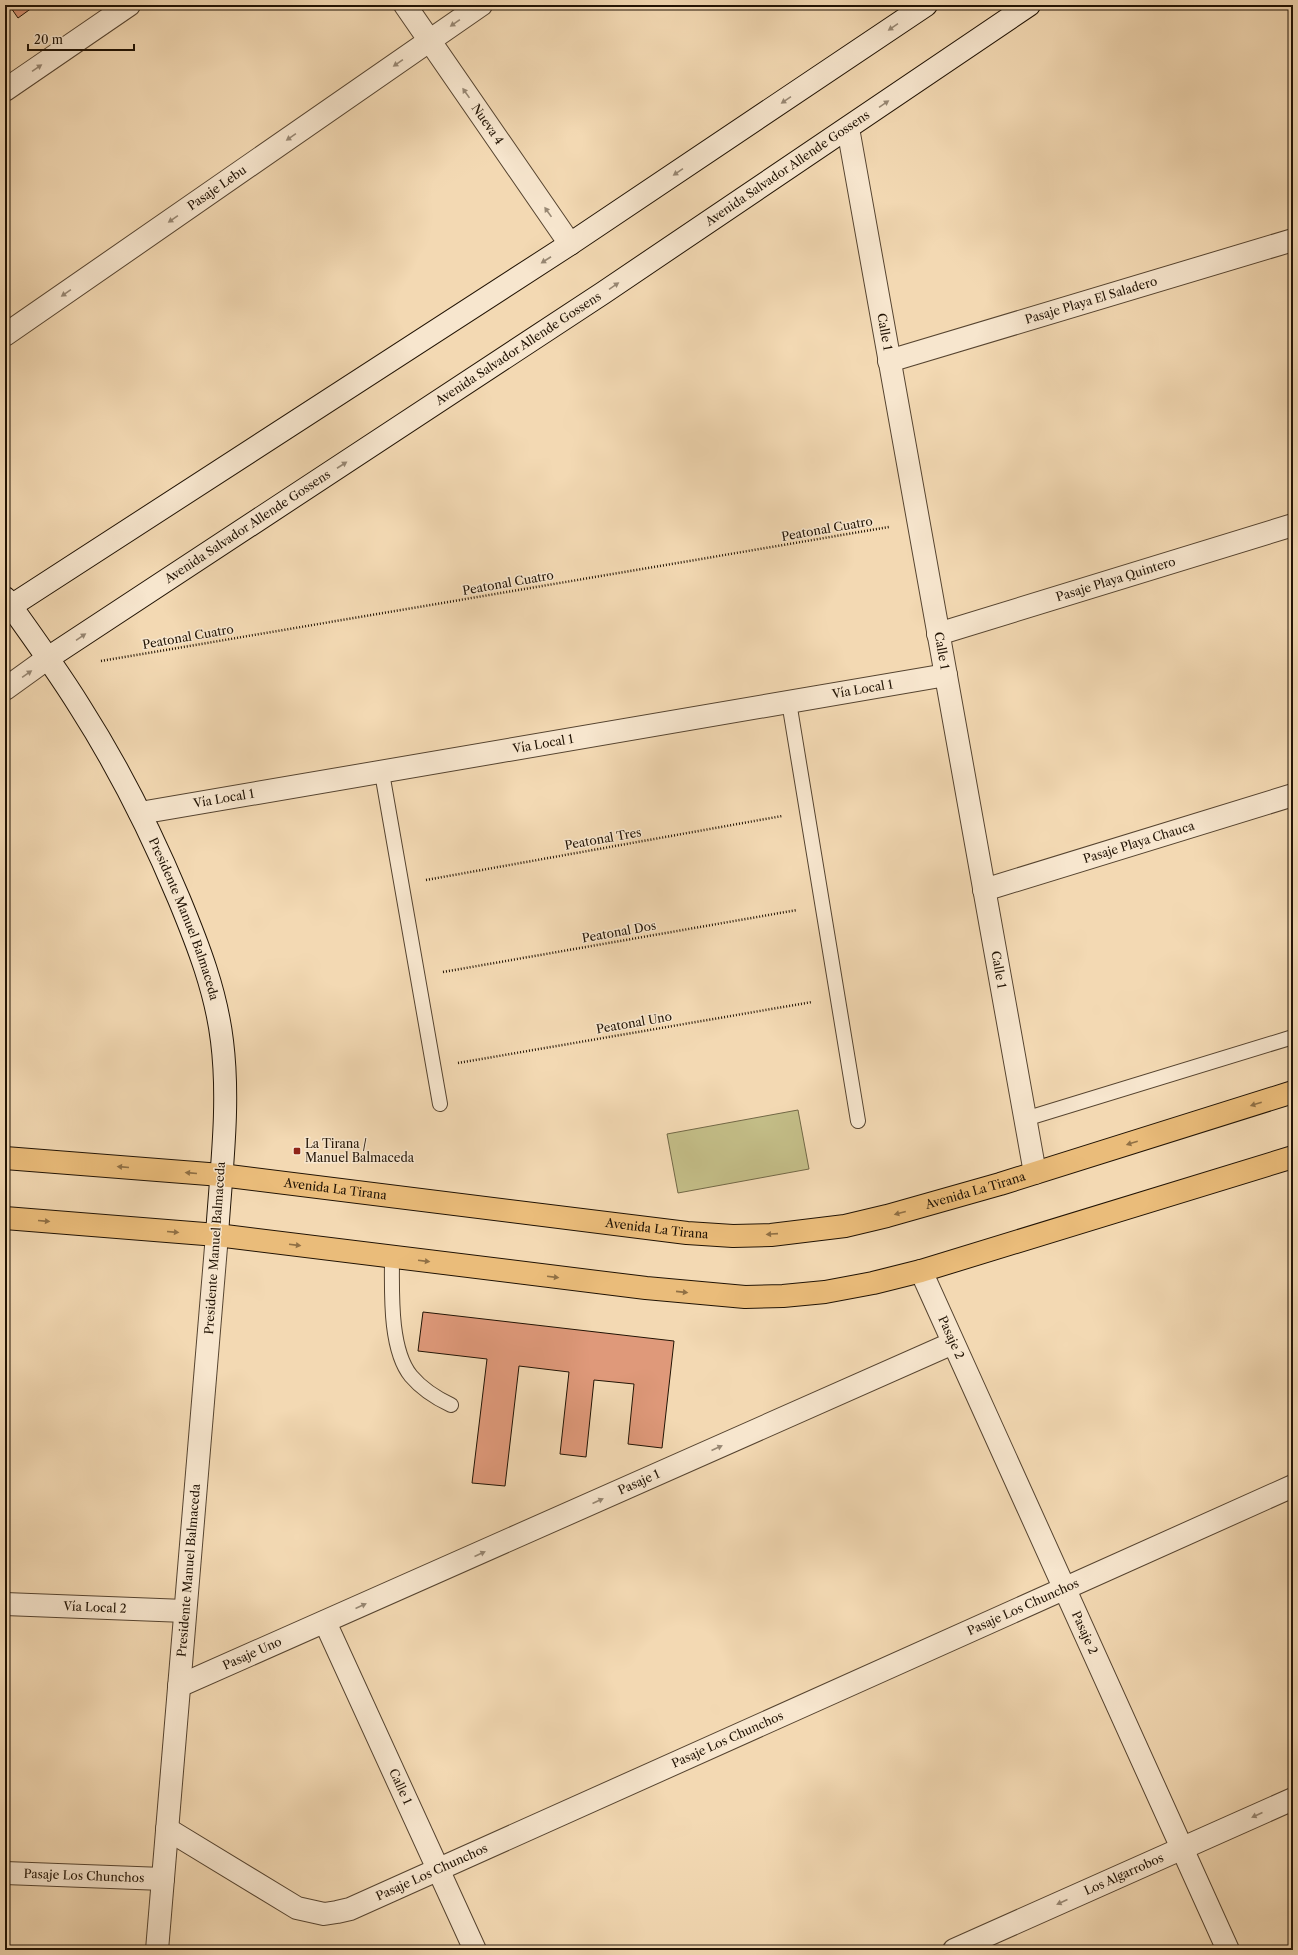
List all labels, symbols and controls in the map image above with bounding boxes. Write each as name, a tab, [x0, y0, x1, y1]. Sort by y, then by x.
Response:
one-way arrow	[450, 19, 461, 27]
one-way arrow	[888, 23, 899, 31]
scale bar	[28, 26, 134, 52]
text: 20 m	[34, 32, 63, 47]
one-way arrow	[393, 59, 403, 67]
one-way arrow	[32, 64, 42, 72]
one-way arrow	[462, 88, 470, 98]
one-way arrow	[781, 96, 791, 104]
one-way arrow	[879, 100, 889, 108]
street label: Nueva 4	[469, 101, 507, 147]
street label: Avenida Salvador Allende Gossens	[701, 107, 872, 229]
one-way arrow	[286, 133, 296, 141]
street label: Pasaje Lebu	[184, 162, 250, 213]
one-way arrow	[672, 168, 683, 176]
one-way arrow	[544, 207, 552, 217]
one-way arrow	[167, 215, 178, 223]
one-way arrow	[540, 256, 552, 263]
street label: Pasaje Playa El Saladero	[1023, 273, 1159, 327]
one-way arrow	[609, 282, 619, 290]
street label: Avenida Salvador Allende Gossens	[432, 288, 604, 409]
one-way arrow	[61, 289, 71, 297]
street label: Calle 1	[874, 312, 896, 352]
one-way arrow	[336, 461, 347, 469]
street label: Avenida Salvador Allende Gossens	[161, 466, 333, 587]
street label: Peatonal Cuatro	[780, 513, 874, 544]
street label: Pasaje Playa Quintero	[1054, 554, 1177, 604]
street label: Peatonal Cuatro	[461, 567, 555, 598]
street label: Peatonal Cuatro	[141, 621, 235, 652]
street label: Calle 1	[931, 631, 953, 671]
one-way arrow	[75, 633, 87, 640]
one-way arrow	[21, 670, 32, 678]
street label: Vía Local 1	[830, 676, 894, 702]
street label: Vía Local 1	[511, 731, 575, 756]
street label: Vía Local 1	[191, 786, 255, 811]
street label: Pasaje Playa Chauca	[1081, 818, 1197, 866]
street label: Peatonal Tres	[563, 824, 642, 853]
street label: Presidente Manuel Balmaceda	[146, 835, 222, 1002]
street label: Peatonal Dos	[581, 918, 657, 945]
street label: Calle 1	[988, 950, 1010, 989]
street label: Peatonal Uno	[595, 1008, 673, 1037]
one-way arrow	[1249, 1101, 1261, 1107]
place label: La Tirana / Manuel Balmaceda	[305, 1136, 415, 1165]
one-way arrow	[1125, 1140, 1137, 1146]
marker: La Tirana / Manuel Balmaceda	[292, 1146, 302, 1156]
street label: Presidente Manuel Balmaceda	[201, 1160, 228, 1335]
one-way arrow	[117, 1164, 129, 1170]
street label: Avenida La Tirana	[922, 1168, 1028, 1212]
one-way arrow	[185, 1169, 197, 1176]
street label: Avenida La Tirana	[282, 1175, 388, 1203]
one-way arrow	[894, 1210, 906, 1216]
street label: Avenida La Tirana	[604, 1215, 710, 1241]
one-way arrow	[38, 1218, 50, 1225]
one-way arrow	[167, 1228, 179, 1235]
one-way arrow	[766, 1231, 778, 1238]
one-way arrow	[289, 1242, 301, 1248]
one-way arrow	[418, 1258, 430, 1264]
one-way arrow	[547, 1274, 559, 1280]
one-way arrow	[676, 1289, 688, 1295]
street label: Pasaje 2	[935, 1313, 968, 1361]
one-way arrow	[711, 1445, 723, 1451]
street label: Pasaje 1	[615, 1466, 662, 1498]
street label: Presidente Manuel Balmaceda	[174, 1483, 203, 1657]
one-way arrow	[593, 1498, 604, 1504]
one-way arrow	[474, 1550, 486, 1556]
street label: Pasaje Los Chunchos	[965, 1575, 1081, 1638]
street label: Vía Local 2	[62, 1598, 127, 1616]
one-way arrow	[355, 1603, 367, 1609]
street label: Pasaje 2	[1069, 1609, 1101, 1657]
street label: Pasaje Uno	[220, 1634, 284, 1673]
street label: Pasaje Los Chunchos	[669, 1708, 785, 1771]
street label: Calle 1	[386, 1766, 415, 1807]
one-way arrow	[1252, 1812, 1263, 1818]
street label: Pasaje Los Chunchos	[373, 1840, 490, 1903]
street label: Los Algarrobos	[1082, 1850, 1166, 1898]
street label: Pasaje Los Chunchos	[23, 1866, 145, 1885]
one-way arrow	[1056, 1899, 1067, 1905]

